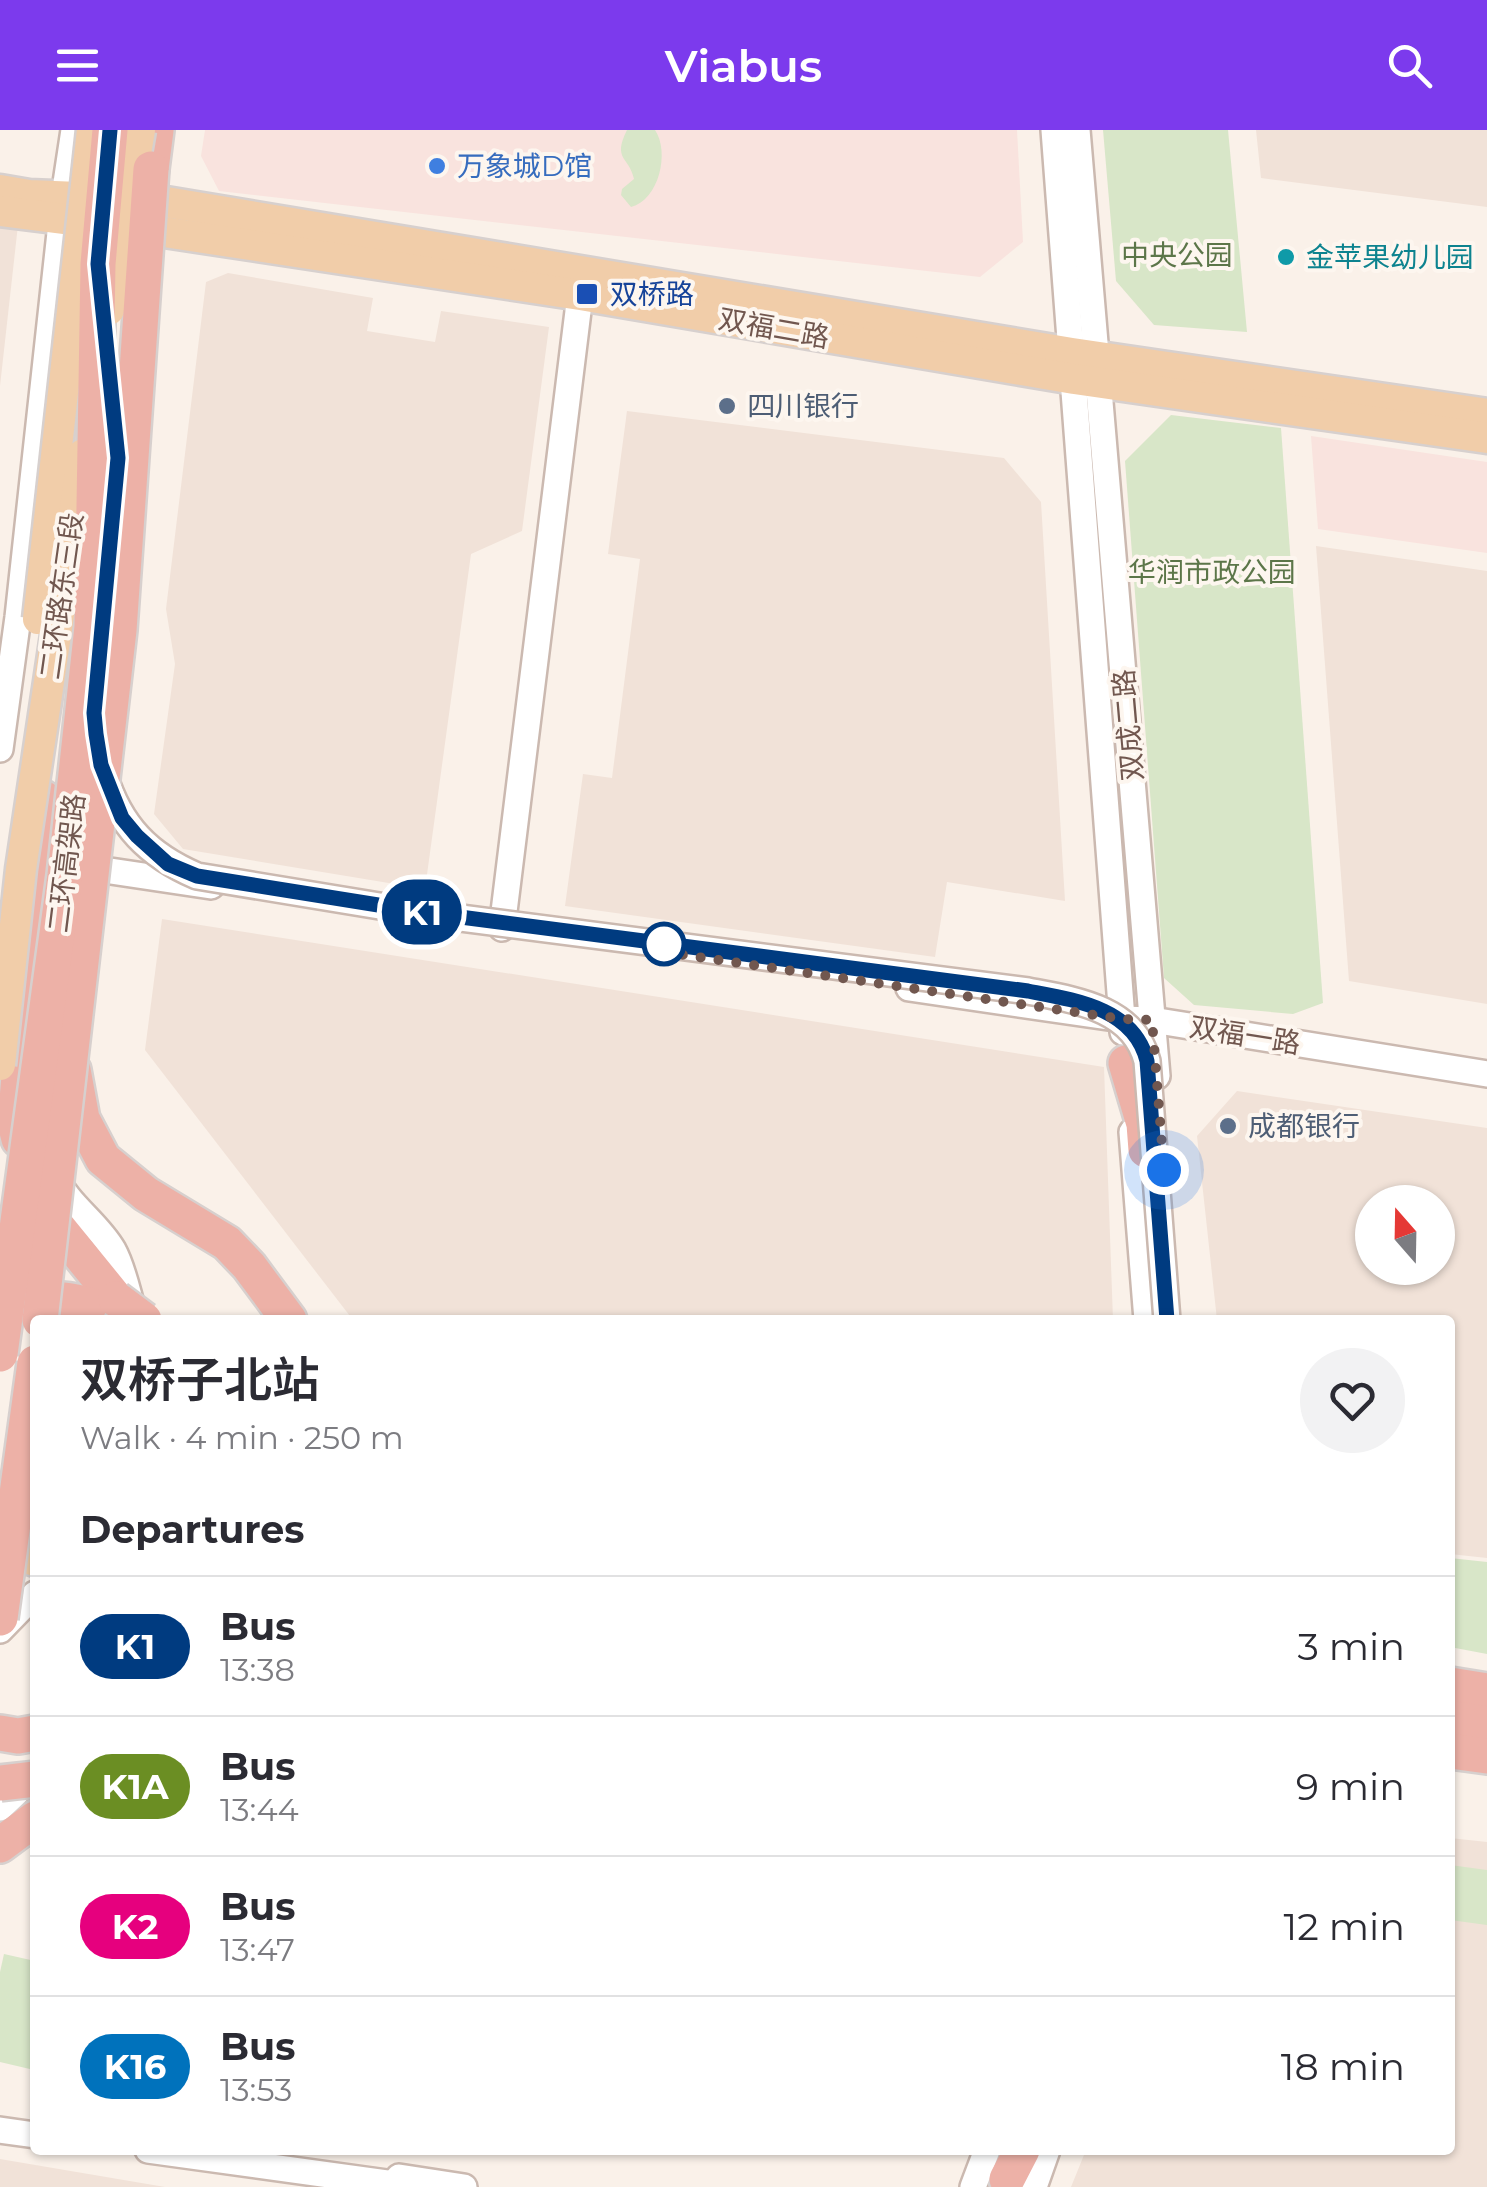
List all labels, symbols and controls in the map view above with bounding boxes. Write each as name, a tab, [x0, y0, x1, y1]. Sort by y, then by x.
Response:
icon: menu	[50, 38, 105, 93]
text: Viabus	[665, 38, 822, 93]
icon: search	[1382, 38, 1437, 93]
place label: 万象城D馆	[457, 149, 592, 183]
marker: 万象城D馆	[426, 155, 448, 177]
park label: 中央公园	[1121, 238, 1233, 272]
place label: 金苹果幼儿园	[1306, 240, 1474, 274]
marker: 金苹果幼儿园	[1275, 246, 1297, 268]
place label: 双桥路	[610, 277, 694, 311]
marker: 双桥路	[574, 281, 600, 307]
street label: 双福二路	[716, 302, 832, 354]
place label: 四川银行	[747, 389, 859, 423]
marker: 四川银行	[716, 395, 738, 417]
street label: 二环路东三段	[32, 510, 90, 682]
park label: 华润市政公园	[1128, 555, 1296, 589]
street label: 双成二路	[1106, 668, 1150, 782]
street label: 二环高架路	[41, 791, 91, 935]
line badge: K1	[377, 880, 467, 944]
text: K1	[402, 891, 442, 934]
unlabelled marker	[643, 923, 685, 965]
street label: 双福一路	[1187, 1009, 1303, 1061]
place label: 成都银行	[1248, 1109, 1360, 1143]
marker: 成都银行	[1217, 1115, 1239, 1137]
your location	[1139, 1145, 1189, 1195]
north arrow	[1355, 1185, 1455, 1285]
map controls	[1355, 1185, 1455, 1285]
button: heart	[1300, 1348, 1405, 1453]
text: 双桥子北站	[80, 1351, 320, 1409]
text: Walk · 4 min · 250 m	[80, 1418, 404, 1457]
text: Departures	[80, 1506, 304, 1553]
text: Bus	[220, 1603, 295, 1650]
text: 3 min	[1297, 1623, 1405, 1670]
text: K1	[115, 1625, 155, 1668]
text: 13:38	[220, 1650, 295, 1689]
text: Bus	[220, 1743, 295, 1790]
text: 9 min	[1296, 1763, 1405, 1810]
text: K1A	[101, 1765, 169, 1808]
text: 13:44	[220, 1790, 299, 1829]
text: Bus	[220, 1883, 295, 1930]
text: 12 min	[1284, 1903, 1405, 1950]
text: K2	[112, 1905, 158, 1948]
text: 13:47	[220, 1930, 295, 1969]
text: Bus	[220, 2023, 295, 2070]
text: 18 min	[1281, 2043, 1405, 2090]
text: K16	[104, 2045, 166, 2088]
text: 13:53	[220, 2070, 292, 2109]

